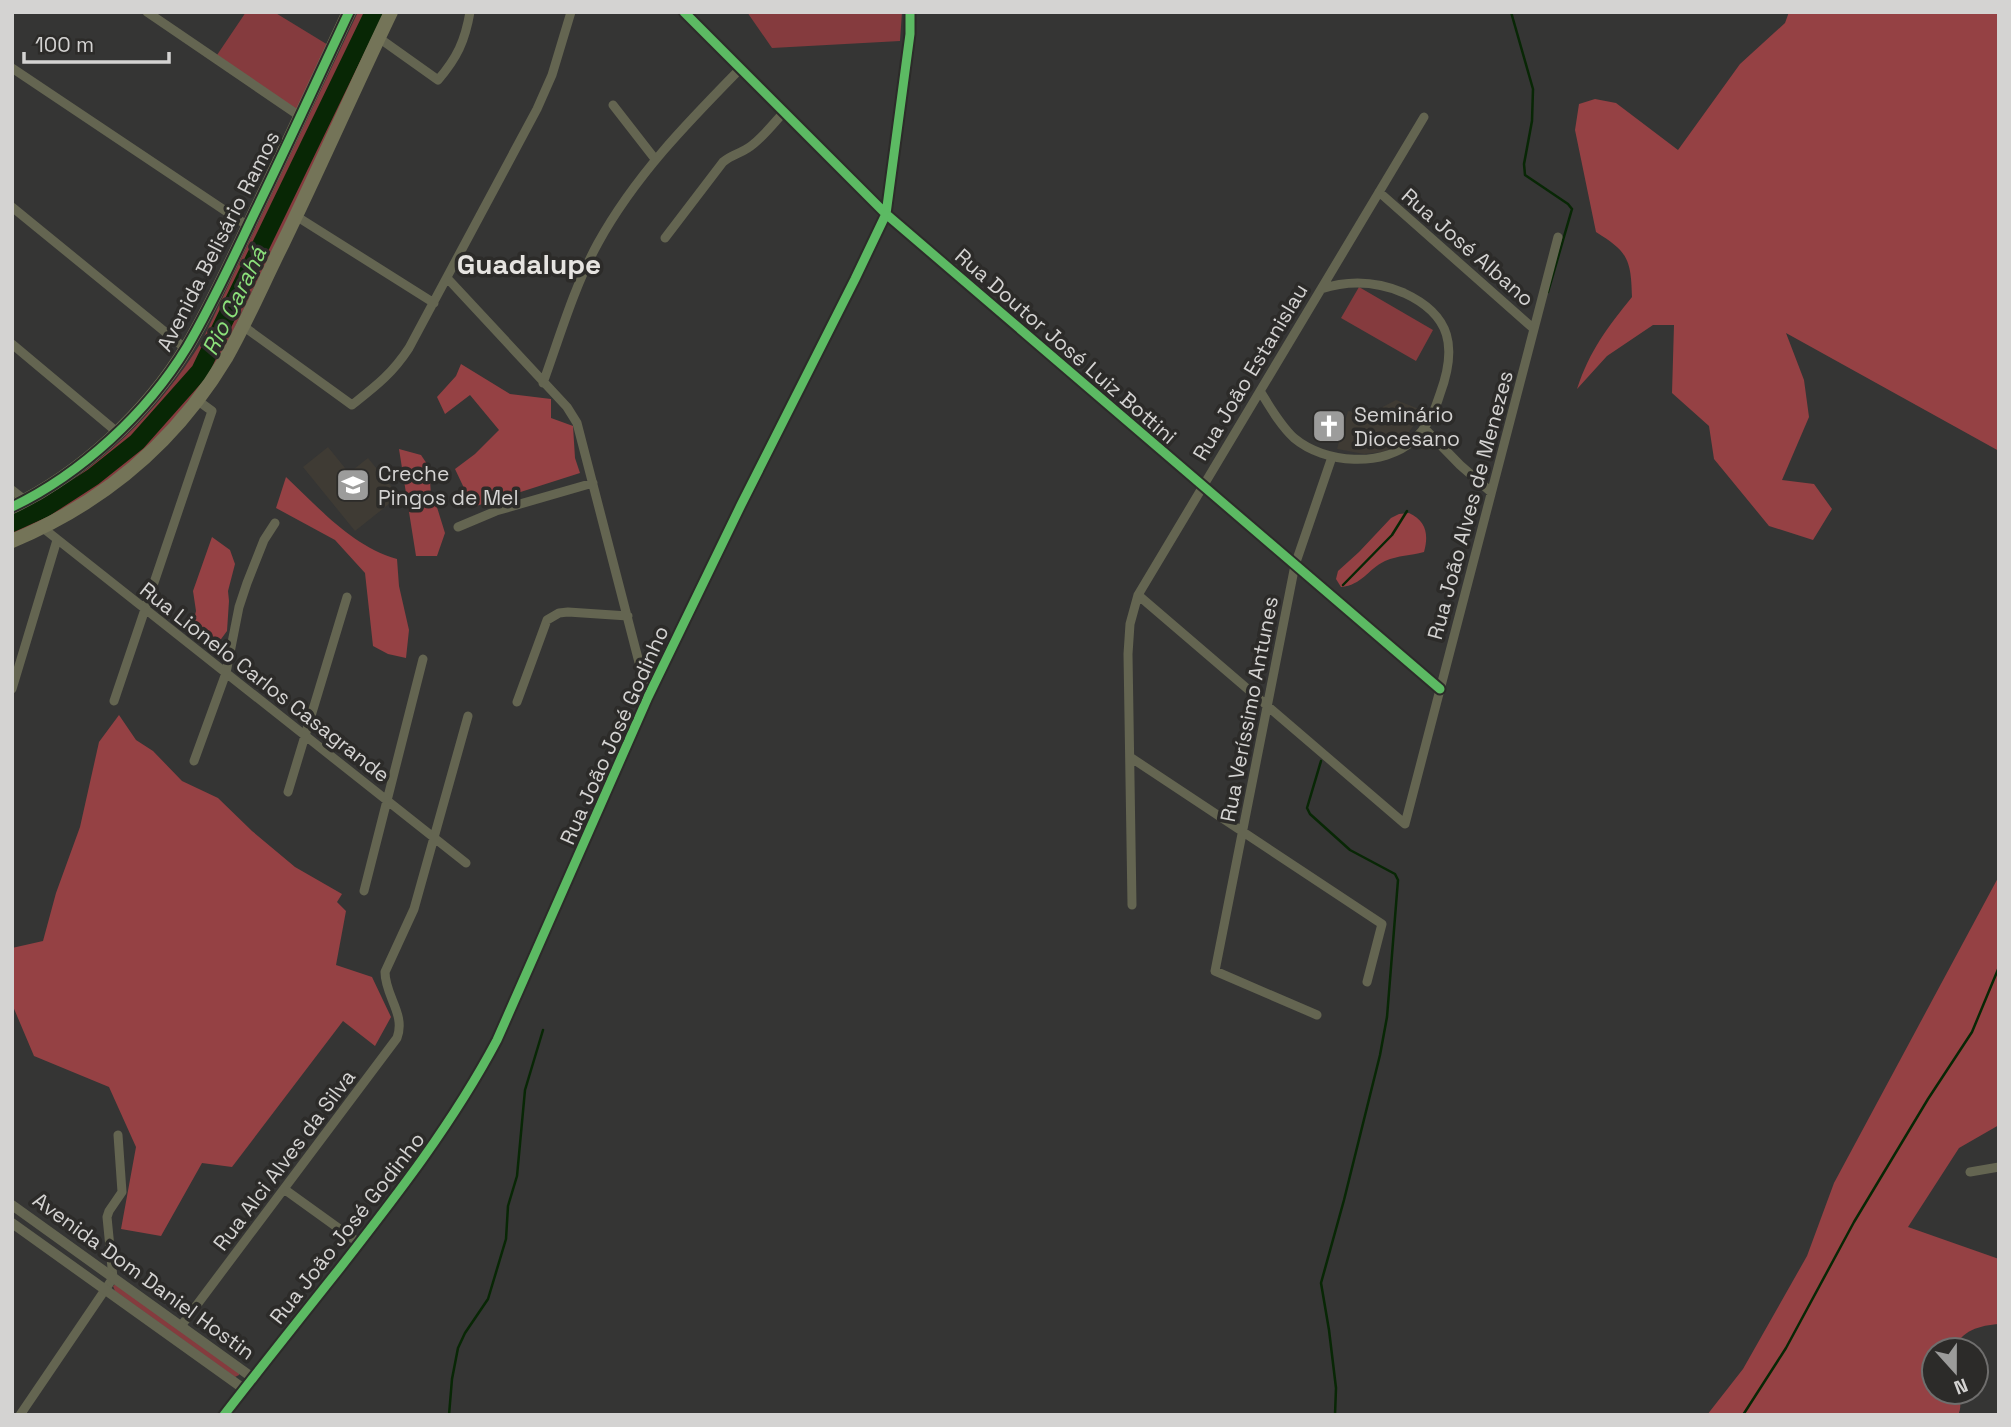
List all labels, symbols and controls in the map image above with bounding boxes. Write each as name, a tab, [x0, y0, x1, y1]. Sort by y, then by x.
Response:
scale bar	[24, 21, 170, 65]
text: 100 m	[35, 31, 94, 58]
street label: Avenida Belisário Ramos	[151, 126, 285, 356]
street label: Rua José Albano	[1396, 182, 1540, 312]
water label: Rio Carahá	[195, 241, 273, 360]
street label: Rua Doutor José Luiz Bottini	[950, 242, 1182, 450]
district label: Guadalupe	[457, 246, 601, 282]
street label: Rua João Estanislau	[1186, 279, 1314, 465]
street label: Rua João Alves de Menezes	[1421, 368, 1519, 642]
place label: Seminário Diocesano	[1354, 401, 1460, 452]
church icon: Seminário Diocesano	[1310, 407, 1348, 445]
place label: Creche Pingos de Mel	[378, 460, 519, 511]
school or university icon: Creche Pingos de Mel	[334, 466, 372, 504]
street label: Rua Lionelo Carlos Casagrande	[134, 576, 396, 788]
street label: Rua Veríssimo Antunes	[1214, 594, 1284, 824]
street label: Rua João José Godinho	[554, 621, 674, 849]
street label: Rua Alci Alves da Silva	[207, 1064, 361, 1256]
street label: Rua João José Godinho	[264, 1126, 430, 1330]
street label: Avenida Dom Daniel Hostin	[28, 1186, 260, 1366]
north arrow	[1920, 1336, 1990, 1406]
text: N	[1950, 1372, 1971, 1400]

